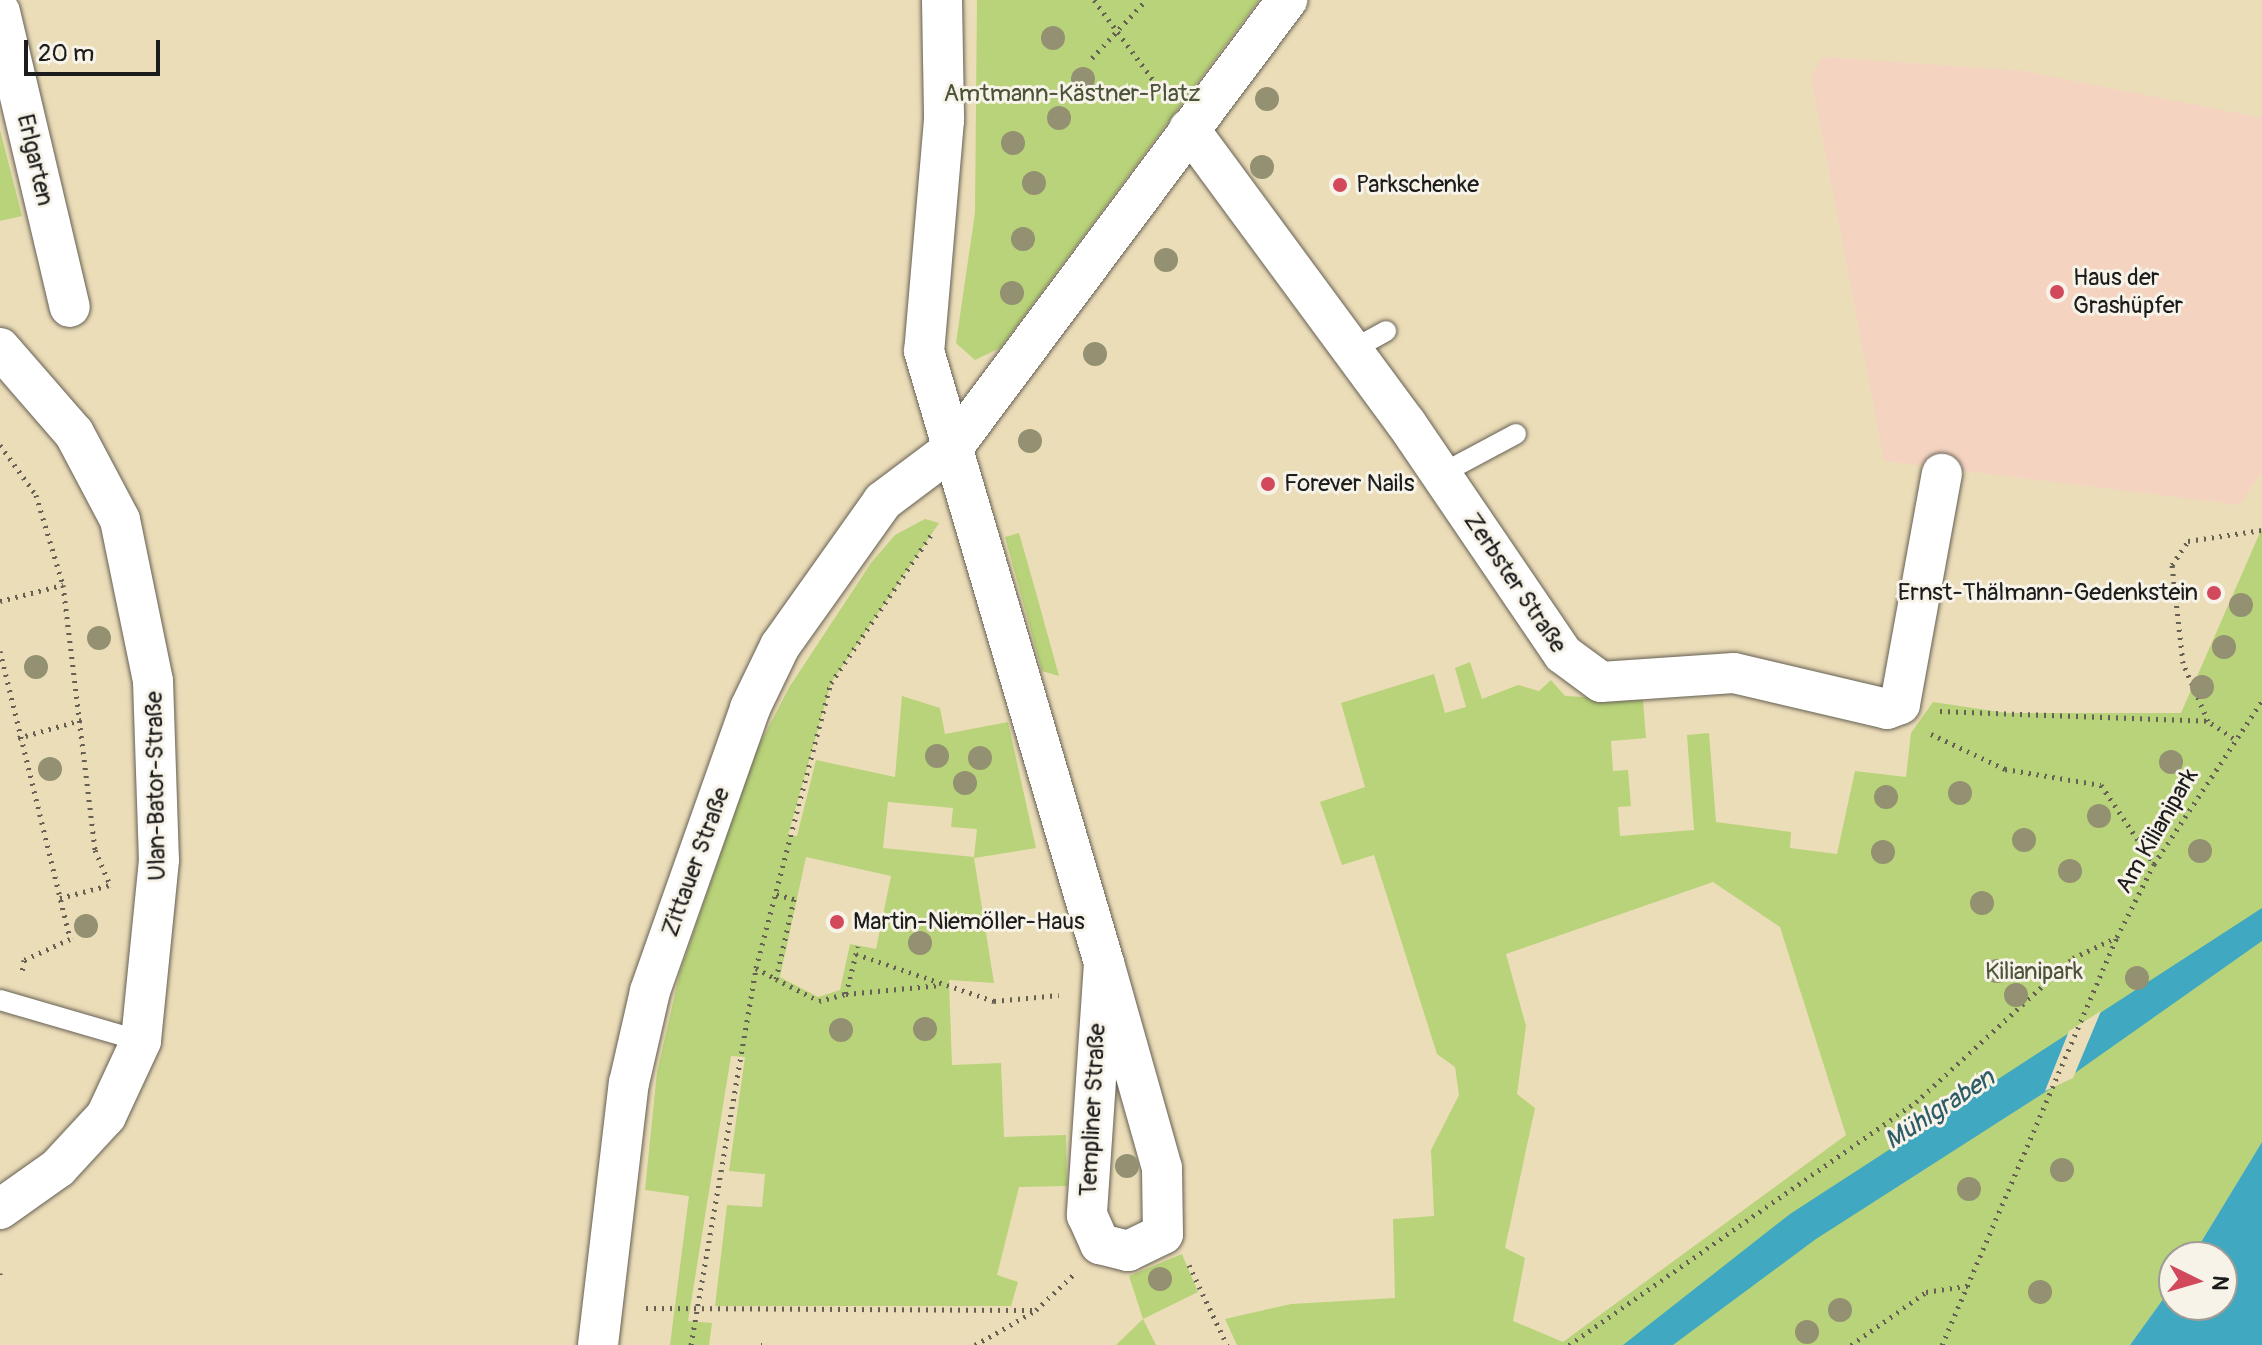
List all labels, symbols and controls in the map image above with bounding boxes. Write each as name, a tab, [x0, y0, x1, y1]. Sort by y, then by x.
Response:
scale bar	[28, 24, 164, 74]
text: 20 m	[38, 39, 94, 68]
park label: Amtmann-Kästner-Platz	[944, 80, 1200, 108]
street label: Erlgarten	[10, 111, 60, 209]
place label: Parkschenke	[1356, 171, 1479, 199]
marker: Parkschenke	[1331, 176, 1349, 194]
place label: Haus der Grashüpfer	[2073, 264, 2183, 320]
marker: Haus der Grashüpfer	[2048, 283, 2066, 301]
place label: Forever Nails	[1284, 470, 1415, 498]
marker: Forever Nails	[1259, 475, 1277, 493]
street label: Zerbster Straße	[1458, 507, 1572, 659]
place label: Ernst-Thälmann-Gedenkstein	[1898, 579, 2198, 607]
marker: Ernst-Thälmann-Gedenkstein	[2205, 584, 2223, 602]
street label: Ulan-Bator-Straße	[140, 691, 172, 881]
street label: Am Kilianipark	[2110, 763, 2204, 899]
street label: Zittauer Straße	[656, 783, 736, 941]
place label: Martin-Niemöller-Haus	[853, 908, 1085, 936]
marker: Martin-Niemöller-Haus	[828, 913, 846, 931]
park label: Kilianipark	[1985, 958, 2083, 986]
street label: Templiner Straße	[1074, 1023, 1112, 1197]
water label: Mühlgraben	[1879, 1063, 2001, 1157]
north arrow	[2158, 1241, 2238, 1321]
text: N	[2205, 1274, 2235, 1292]

